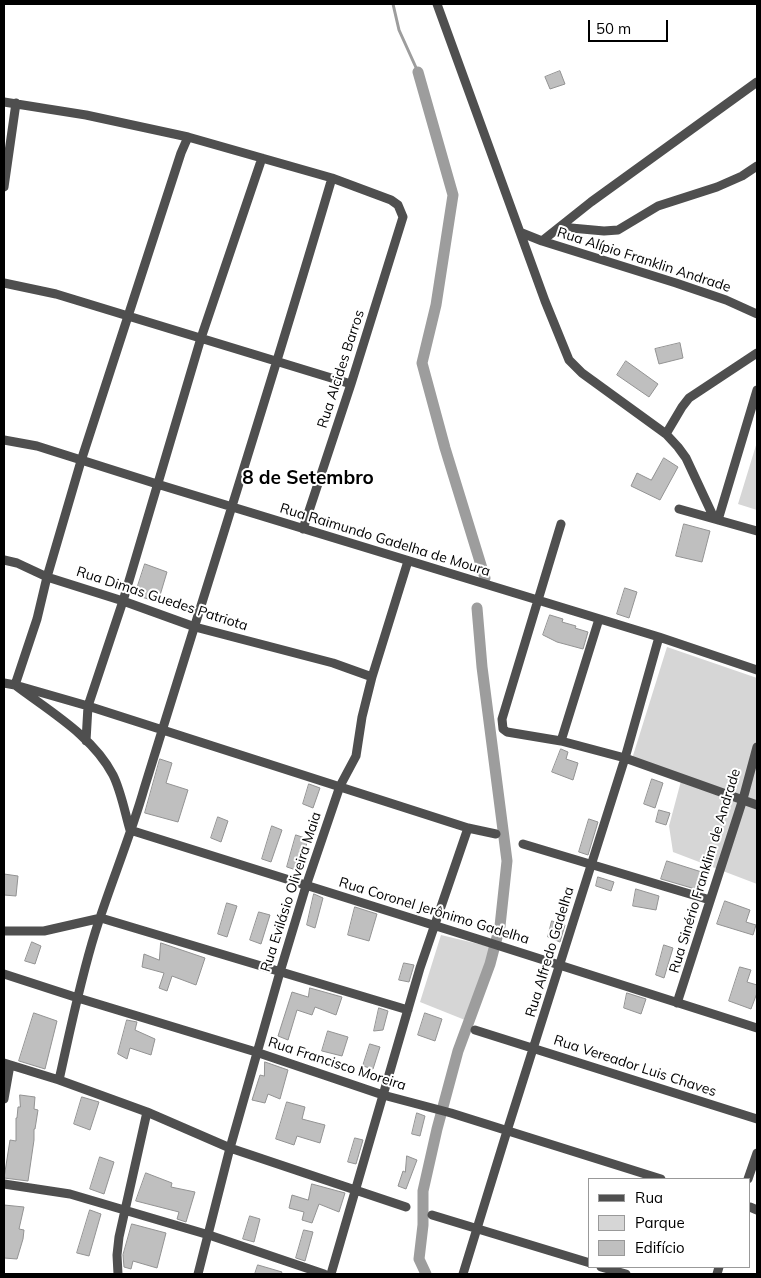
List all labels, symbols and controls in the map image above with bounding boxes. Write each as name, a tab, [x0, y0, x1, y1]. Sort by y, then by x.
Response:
scale bar	[591, 10, 671, 42]
text: 50 m	[596, 19, 631, 38]
street label: Rua Alípio Franklin Andrade	[555, 224, 733, 296]
street label: Rua Alcides Barros	[314, 308, 368, 430]
district label: 8 de Setembro	[242, 467, 374, 489]
street label: Rua Raimundo Gadelha de Moura	[278, 500, 492, 580]
street label: Rua Dimas Guedes Patriota	[74, 563, 250, 635]
street label: Rua Sinério Franklim de Andrade	[666, 767, 744, 975]
street label: Rua Evilásio Oliveira Maia	[257, 810, 325, 974]
street label: Rua Coronel Jerônimo Gadelha	[337, 874, 531, 948]
street label: Rua Alfredo Gadelha	[522, 885, 578, 1019]
street label: Rua Vereador Luis Chaves	[552, 1032, 718, 1100]
street label: Rua Francisco Moreira	[266, 1034, 408, 1094]
legend	[588, 1178, 751, 1268]
text: Rua	[635, 1188, 663, 1207]
text: Parque	[635, 1213, 685, 1232]
text: Edifício	[635, 1238, 685, 1257]

